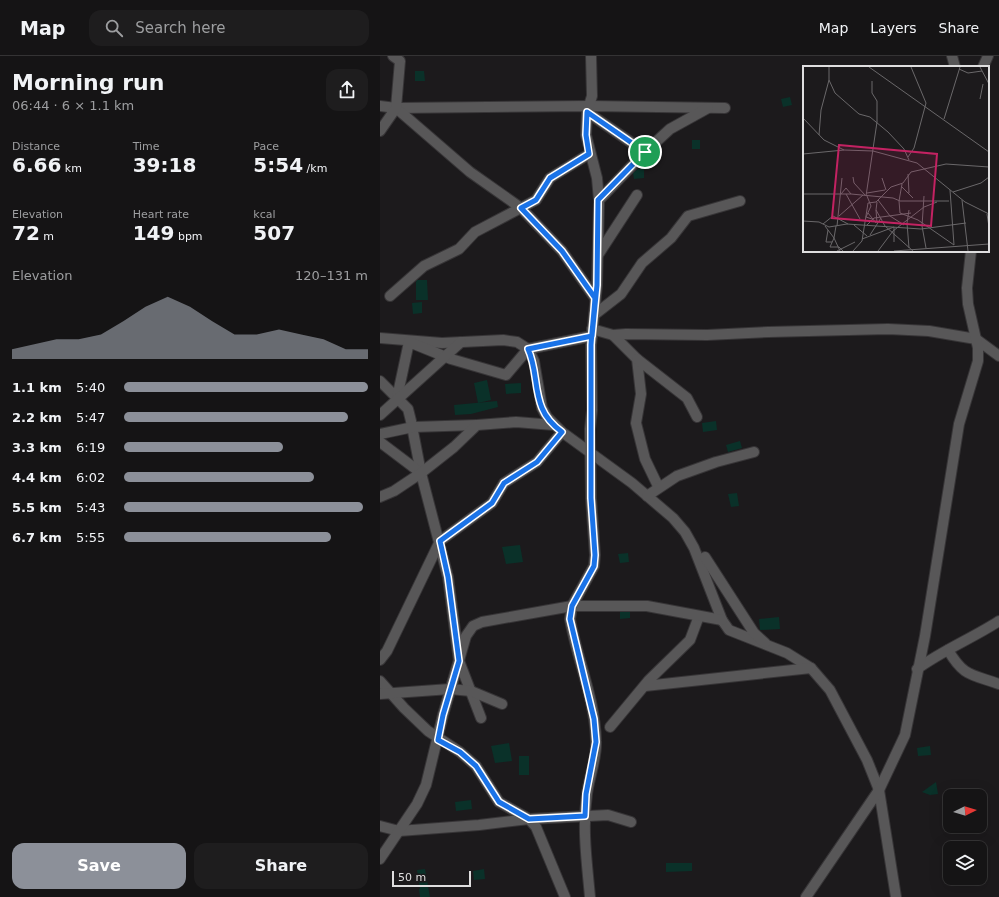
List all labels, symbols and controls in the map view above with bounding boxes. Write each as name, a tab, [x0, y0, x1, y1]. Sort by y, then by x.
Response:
search box	[89, 10, 369, 46]
text: Map	[20, 17, 65, 39]
icon: search	[103, 17, 125, 39]
text: Search here	[135, 19, 225, 37]
text: Map	[819, 20, 848, 36]
text: Layers	[870, 20, 917, 36]
text: Share	[939, 20, 979, 36]
inset map	[803, 66, 989, 252]
button: share	[326, 69, 368, 111]
text: Morning run	[12, 70, 164, 95]
text: 06:44 · 6 × 1.1 km	[12, 98, 134, 113]
pin	[628, 135, 662, 169]
text: Distance	[12, 140, 60, 153]
text: Time	[133, 140, 160, 153]
text: Pace	[253, 140, 279, 153]
icon: arrive	[634, 141, 656, 163]
text: 6.66	[12, 153, 61, 177]
text: 39:18	[133, 153, 196, 177]
text: 5:54	[253, 153, 303, 177]
text: km	[61, 162, 82, 175]
text: /km	[303, 162, 327, 175]
text: Elevation	[12, 208, 63, 221]
text: Heart rate	[133, 208, 189, 221]
text: kcal	[253, 208, 276, 221]
text: 72	[12, 221, 40, 245]
text: 149	[133, 221, 174, 245]
text: 507	[253, 221, 295, 245]
text: m	[40, 230, 54, 243]
text: bpm	[174, 230, 203, 243]
text: Elevation	[12, 268, 72, 283]
text: 120–131 m	[295, 268, 368, 283]
text: 1.1 km	[12, 380, 62, 395]
text: 5:40	[76, 380, 105, 395]
text: 2.2 km	[12, 410, 62, 425]
text: 5:47	[76, 410, 105, 425]
text: 3.3 km	[12, 440, 62, 455]
text: 6:19	[76, 440, 105, 455]
text: 4.4 km	[12, 470, 62, 485]
text: 6:02	[76, 470, 105, 485]
text: 5.5 km	[12, 500, 62, 515]
text: 5:43	[76, 500, 105, 515]
text: 6.7 km	[12, 530, 62, 545]
text: 5:55	[76, 530, 105, 545]
north arrow	[943, 789, 987, 833]
map controls	[943, 789, 987, 885]
button: layers	[943, 841, 987, 885]
button: Save	[12, 843, 186, 889]
button: Share	[194, 843, 368, 889]
scale bar	[392, 869, 471, 888]
text: 50 m	[398, 871, 426, 884]

